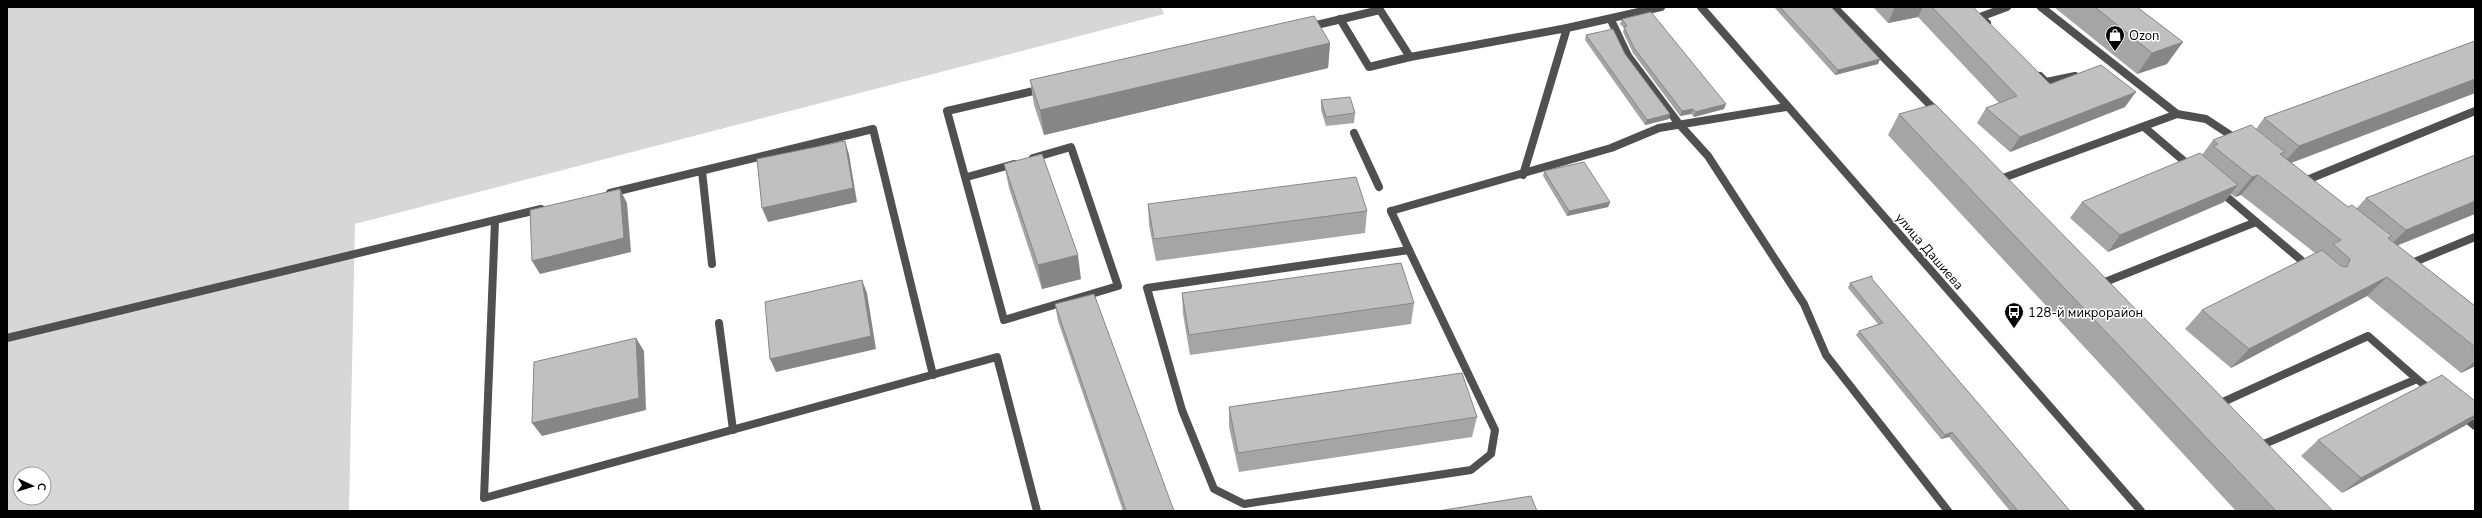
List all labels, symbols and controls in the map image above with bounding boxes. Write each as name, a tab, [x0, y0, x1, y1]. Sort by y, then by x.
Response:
shop icon: Ozon	[2104, 24, 2126, 52]
place label: Ozon	[2129, 27, 2159, 45]
street label: улица Дашиева	[1891, 210, 1967, 294]
bus stop icon: 128-й микрорайон	[2003, 301, 2025, 329]
place label: 128-й микрорайон	[2028, 304, 2143, 322]
north arrow	[12, 466, 52, 506]
text: С	[34, 482, 49, 491]

